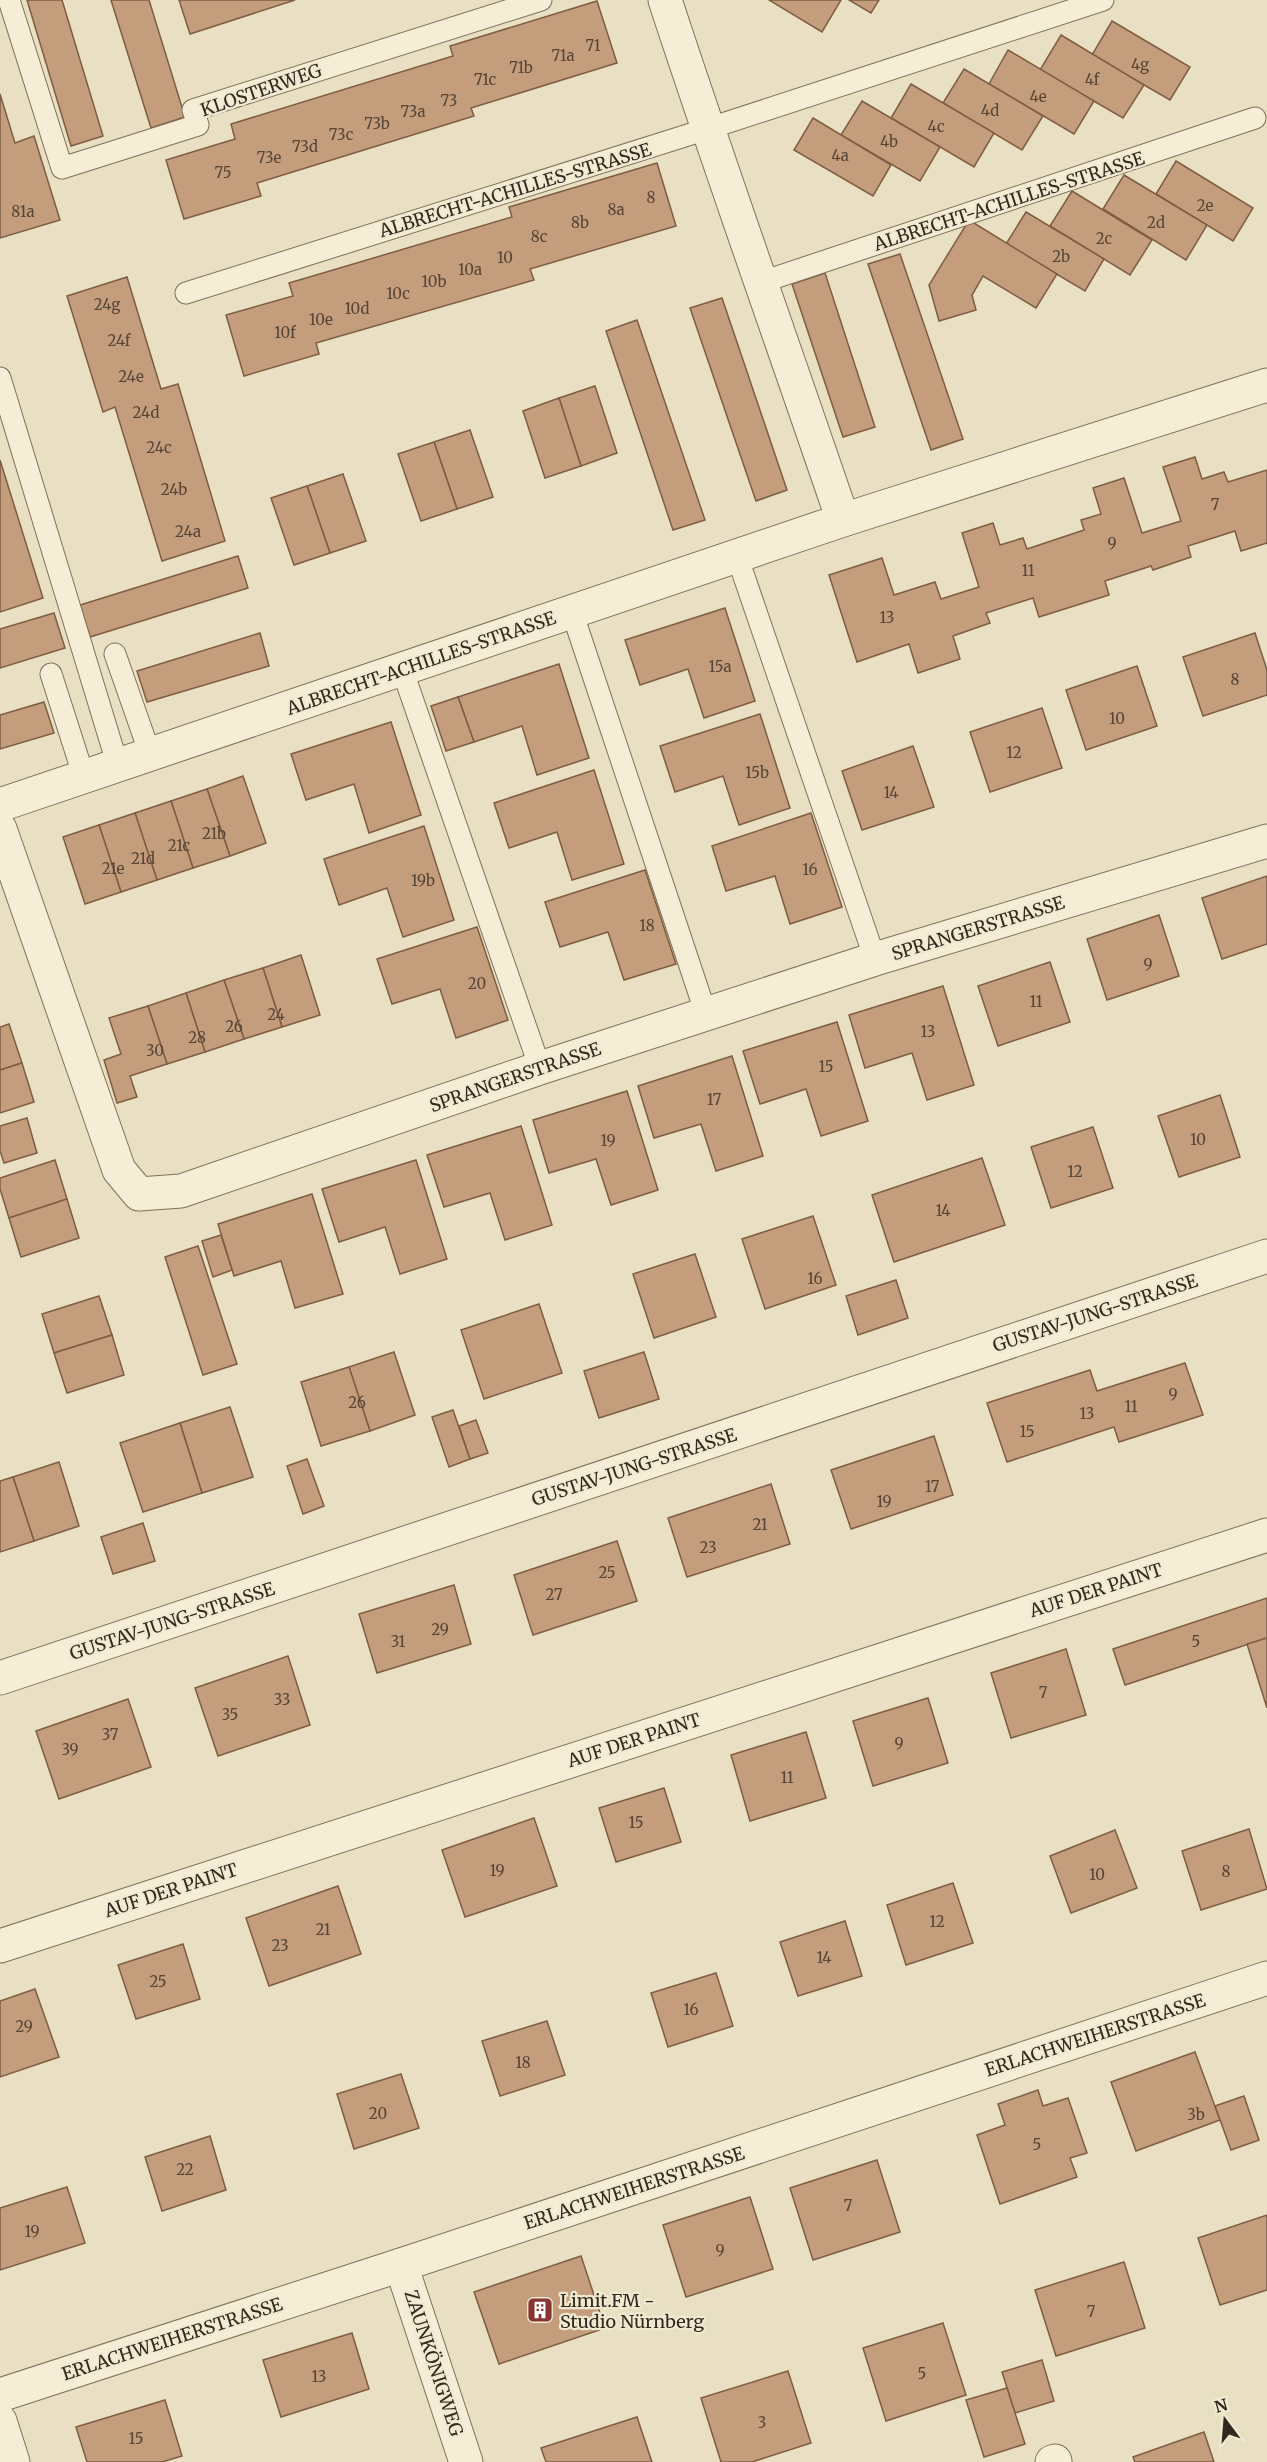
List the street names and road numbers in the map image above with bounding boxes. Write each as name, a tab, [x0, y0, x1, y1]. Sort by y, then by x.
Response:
street label: KLOSTERWEG	[197, 59, 325, 121]
street label: ALBRECHT-ACHILLES-STRASSE	[375, 137, 654, 243]
street label: ALBRECHT-ACHILLES-STRASSE	[870, 146, 1148, 256]
street label: ALBRECHT-ACHILLES-STRASSE	[282, 606, 559, 720]
street label: SPRANGERSTRASSE	[889, 891, 1068, 965]
street label: SPRANGERSTRASSE	[426, 1037, 604, 1117]
street label: GUSTAV-JUNG-STRASSE	[990, 1269, 1201, 1357]
street label: GUSTAV-JUNG-STRASSE	[529, 1423, 740, 1511]
street label: AUF DER PAINT	[1026, 1557, 1166, 1623]
street label: GUSTAV-JUNG-STRASSE	[67, 1577, 278, 1665]
street label: AUF DER PAINT	[564, 1707, 704, 1773]
street label: AUF DER PAINT	[101, 1857, 241, 1923]
street label: ERLACHWEIHERSTRASSE	[982, 1988, 1209, 2082]
street label: ERLACHWEIHERSTRASSE	[521, 2141, 748, 2235]
street label: ZAUNKÖNIGWEG	[400, 2287, 468, 2439]
street label: ERLACHWEIHERSTRASSE	[59, 2292, 286, 2386]

